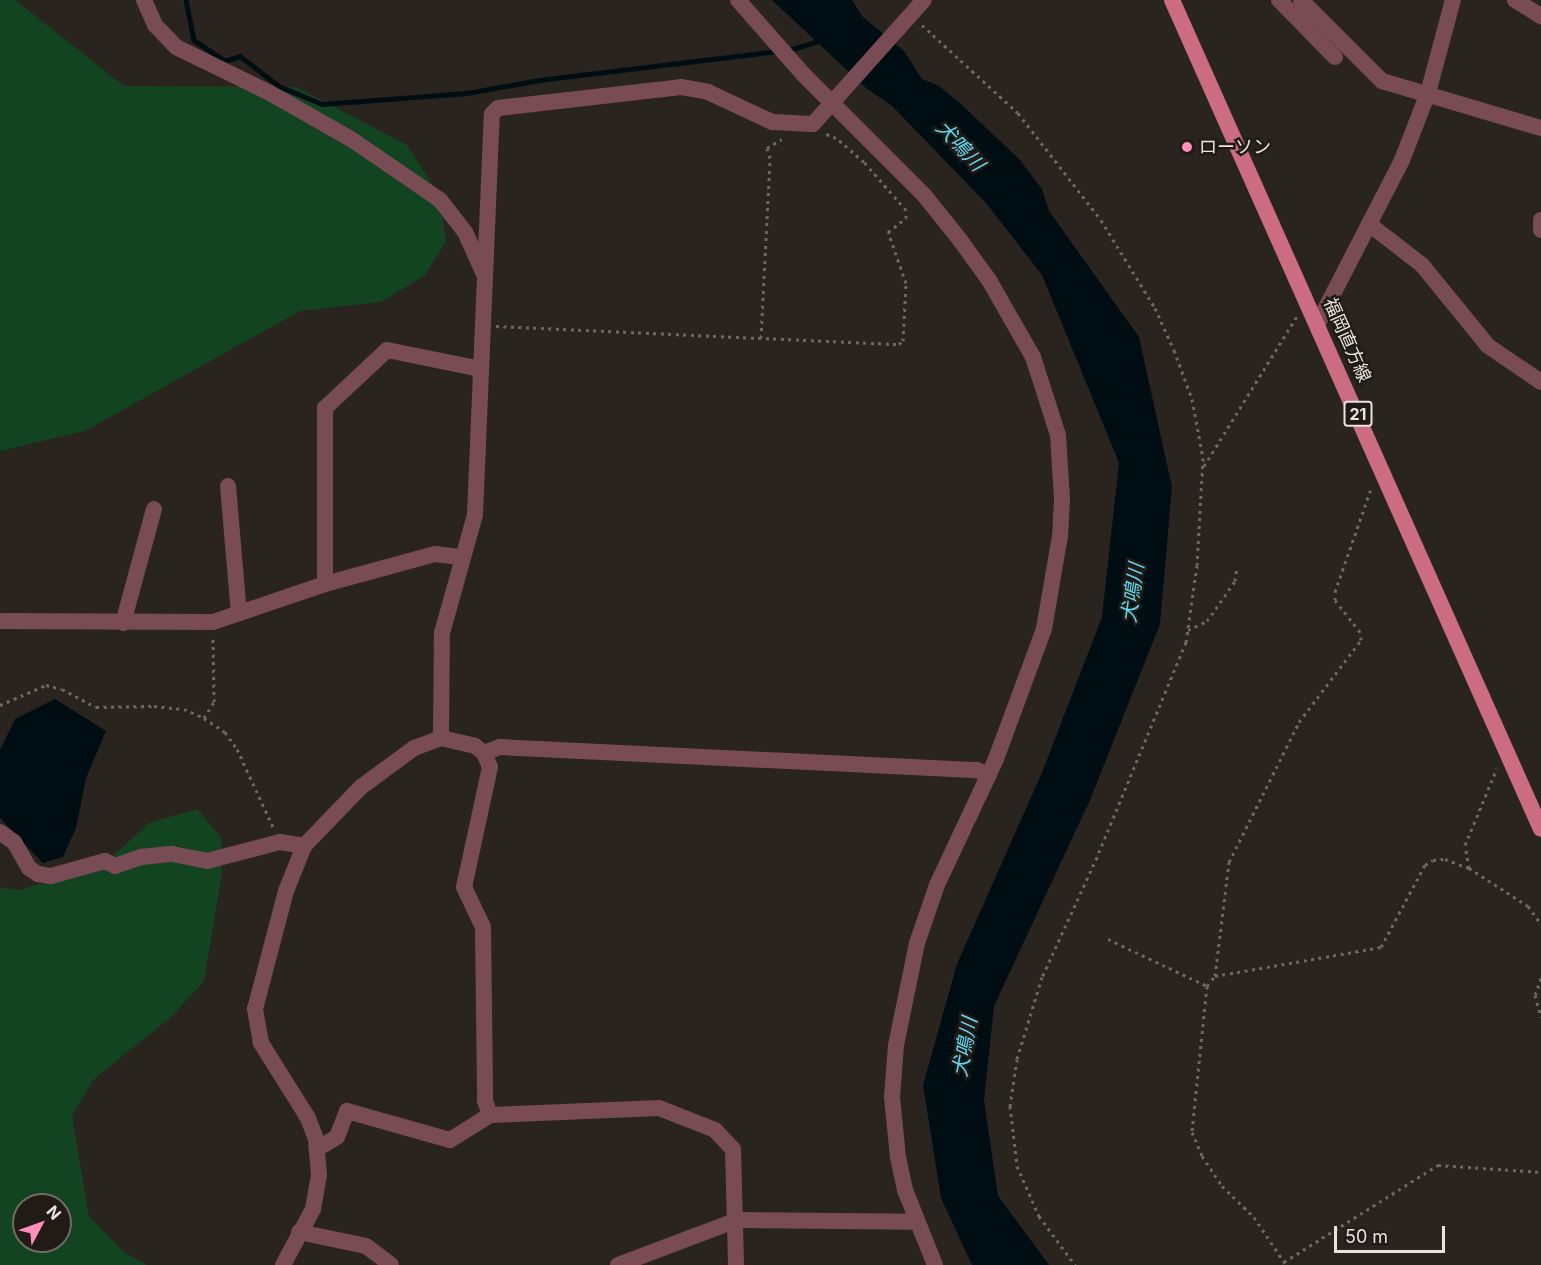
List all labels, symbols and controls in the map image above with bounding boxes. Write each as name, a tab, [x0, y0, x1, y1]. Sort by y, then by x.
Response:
water label: 犬鳴川	[931, 116, 989, 176]
place label: ローソン	[1199, 136, 1271, 158]
marker: ローソン	[1180, 140, 1194, 154]
street label: 福岡直方線	[1319, 294, 1375, 386]
road number: 21	[1343, 401, 1373, 427]
water label: 犬鳴川	[1117, 562, 1149, 624]
water label: 犬鳴川	[948, 1015, 982, 1079]
north arrow	[12, 1193, 72, 1253]
text: N	[43, 1201, 66, 1224]
scale bar	[1337, 1214, 1448, 1252]
text: 50 m	[1345, 1226, 1388, 1247]

